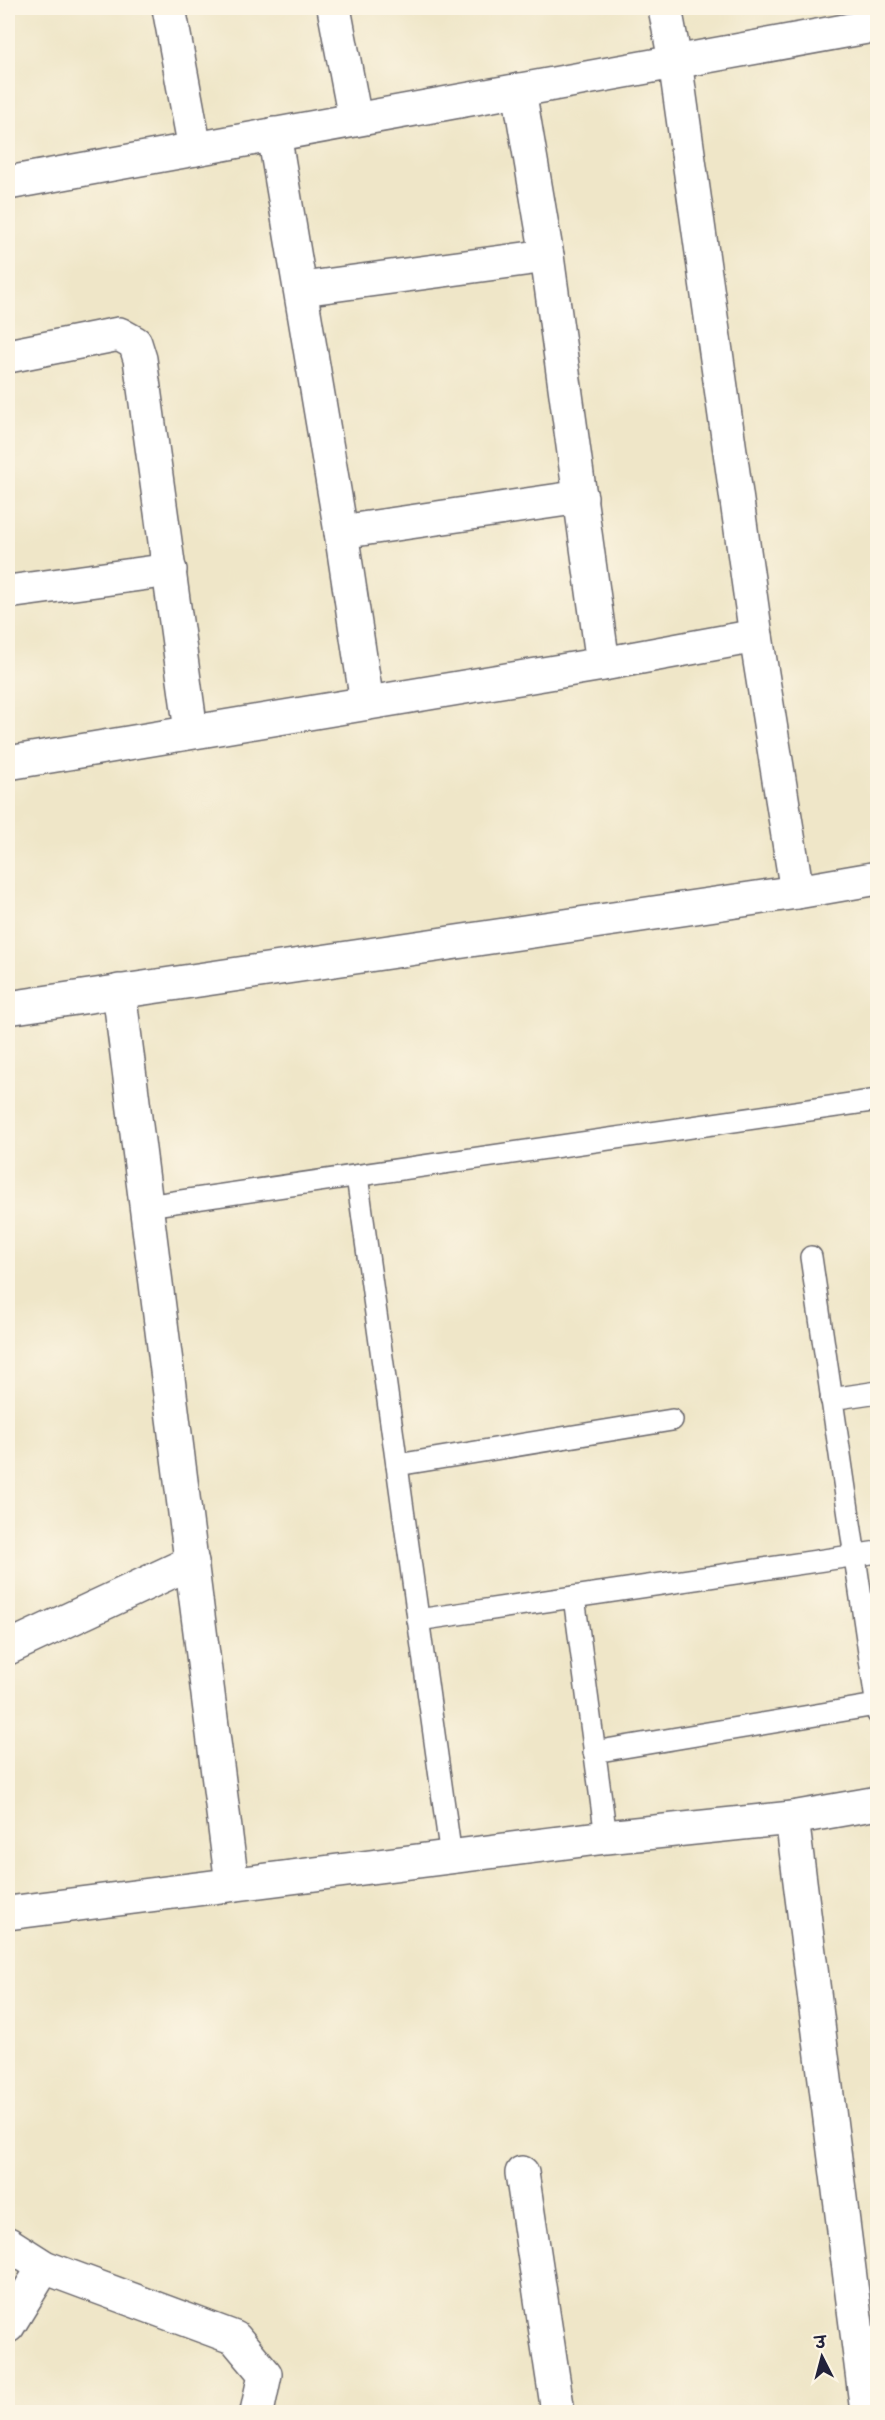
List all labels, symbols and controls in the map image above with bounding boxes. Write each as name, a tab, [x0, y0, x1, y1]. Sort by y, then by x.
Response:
north arrow	[792, 2327, 852, 2387]
text: उ	[812, 2333, 828, 2353]

